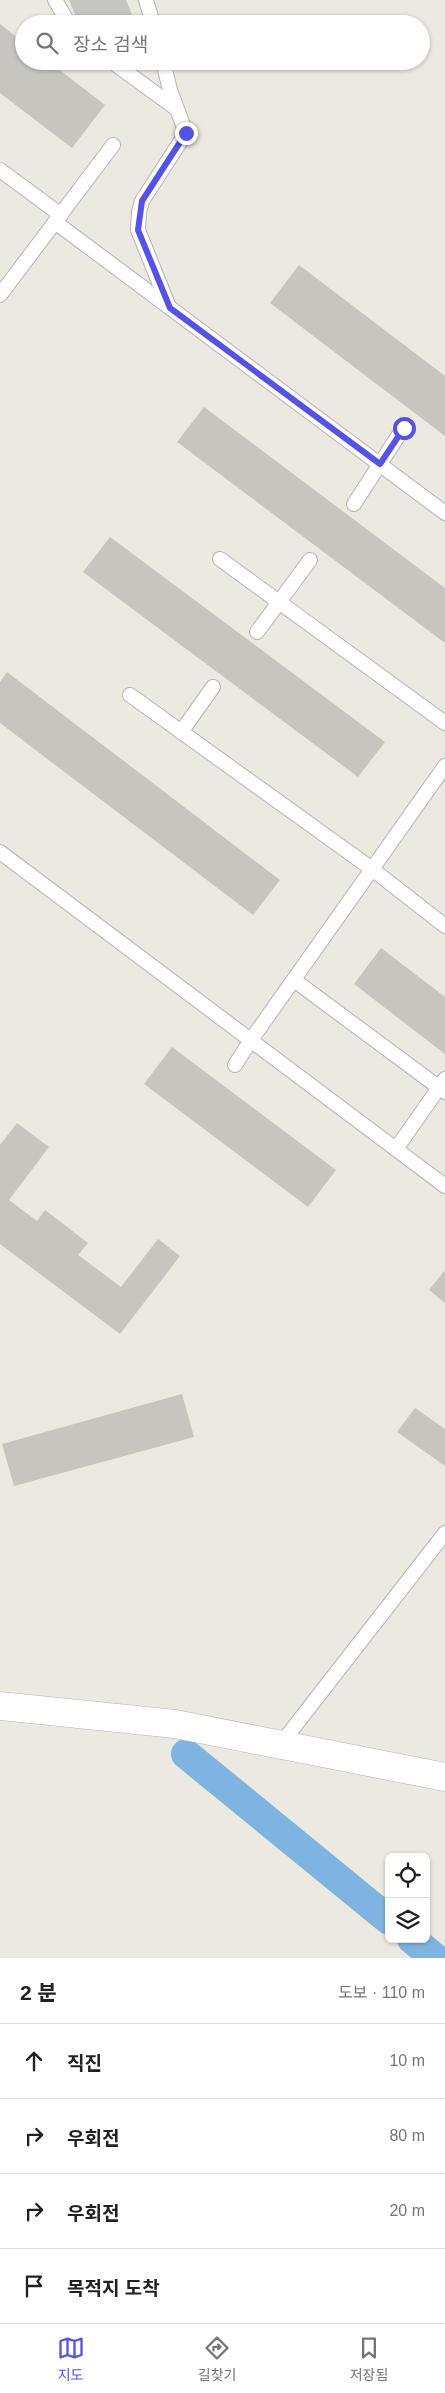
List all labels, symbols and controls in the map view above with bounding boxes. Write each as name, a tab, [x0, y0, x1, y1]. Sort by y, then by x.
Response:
search box	[15, 15, 430, 70]
icon: search	[33, 29, 61, 57]
text: 장소 검색	[73, 34, 148, 55]
route end	[175, 122, 198, 145]
route start	[393, 417, 416, 440]
map controls	[385, 1853, 430, 1943]
button: locate	[385, 1853, 430, 1898]
button: layers	[385, 1898, 430, 1943]
text: 2 분	[20, 1981, 57, 2004]
text: 도보 · 110 m	[338, 1984, 425, 2001]
icon: ahead	[20, 2047, 48, 2075]
text: 10 m	[389, 2052, 425, 2069]
text: 직진	[67, 2053, 102, 2074]
icon: right	[20, 2122, 48, 2150]
text: 80 m	[389, 2127, 425, 2144]
text: 우회전	[67, 2128, 119, 2149]
icon: right	[20, 2197, 48, 2225]
text: 20 m	[389, 2202, 425, 2219]
text: 우회전	[67, 2203, 119, 2224]
icon: arrive	[20, 2272, 48, 2300]
text: 목적지 도착	[67, 2278, 160, 2299]
tab: 지도	[57, 2334, 85, 2384]
tab: 길찾기	[198, 2334, 236, 2384]
tab: 저장됨	[350, 2334, 388, 2384]

